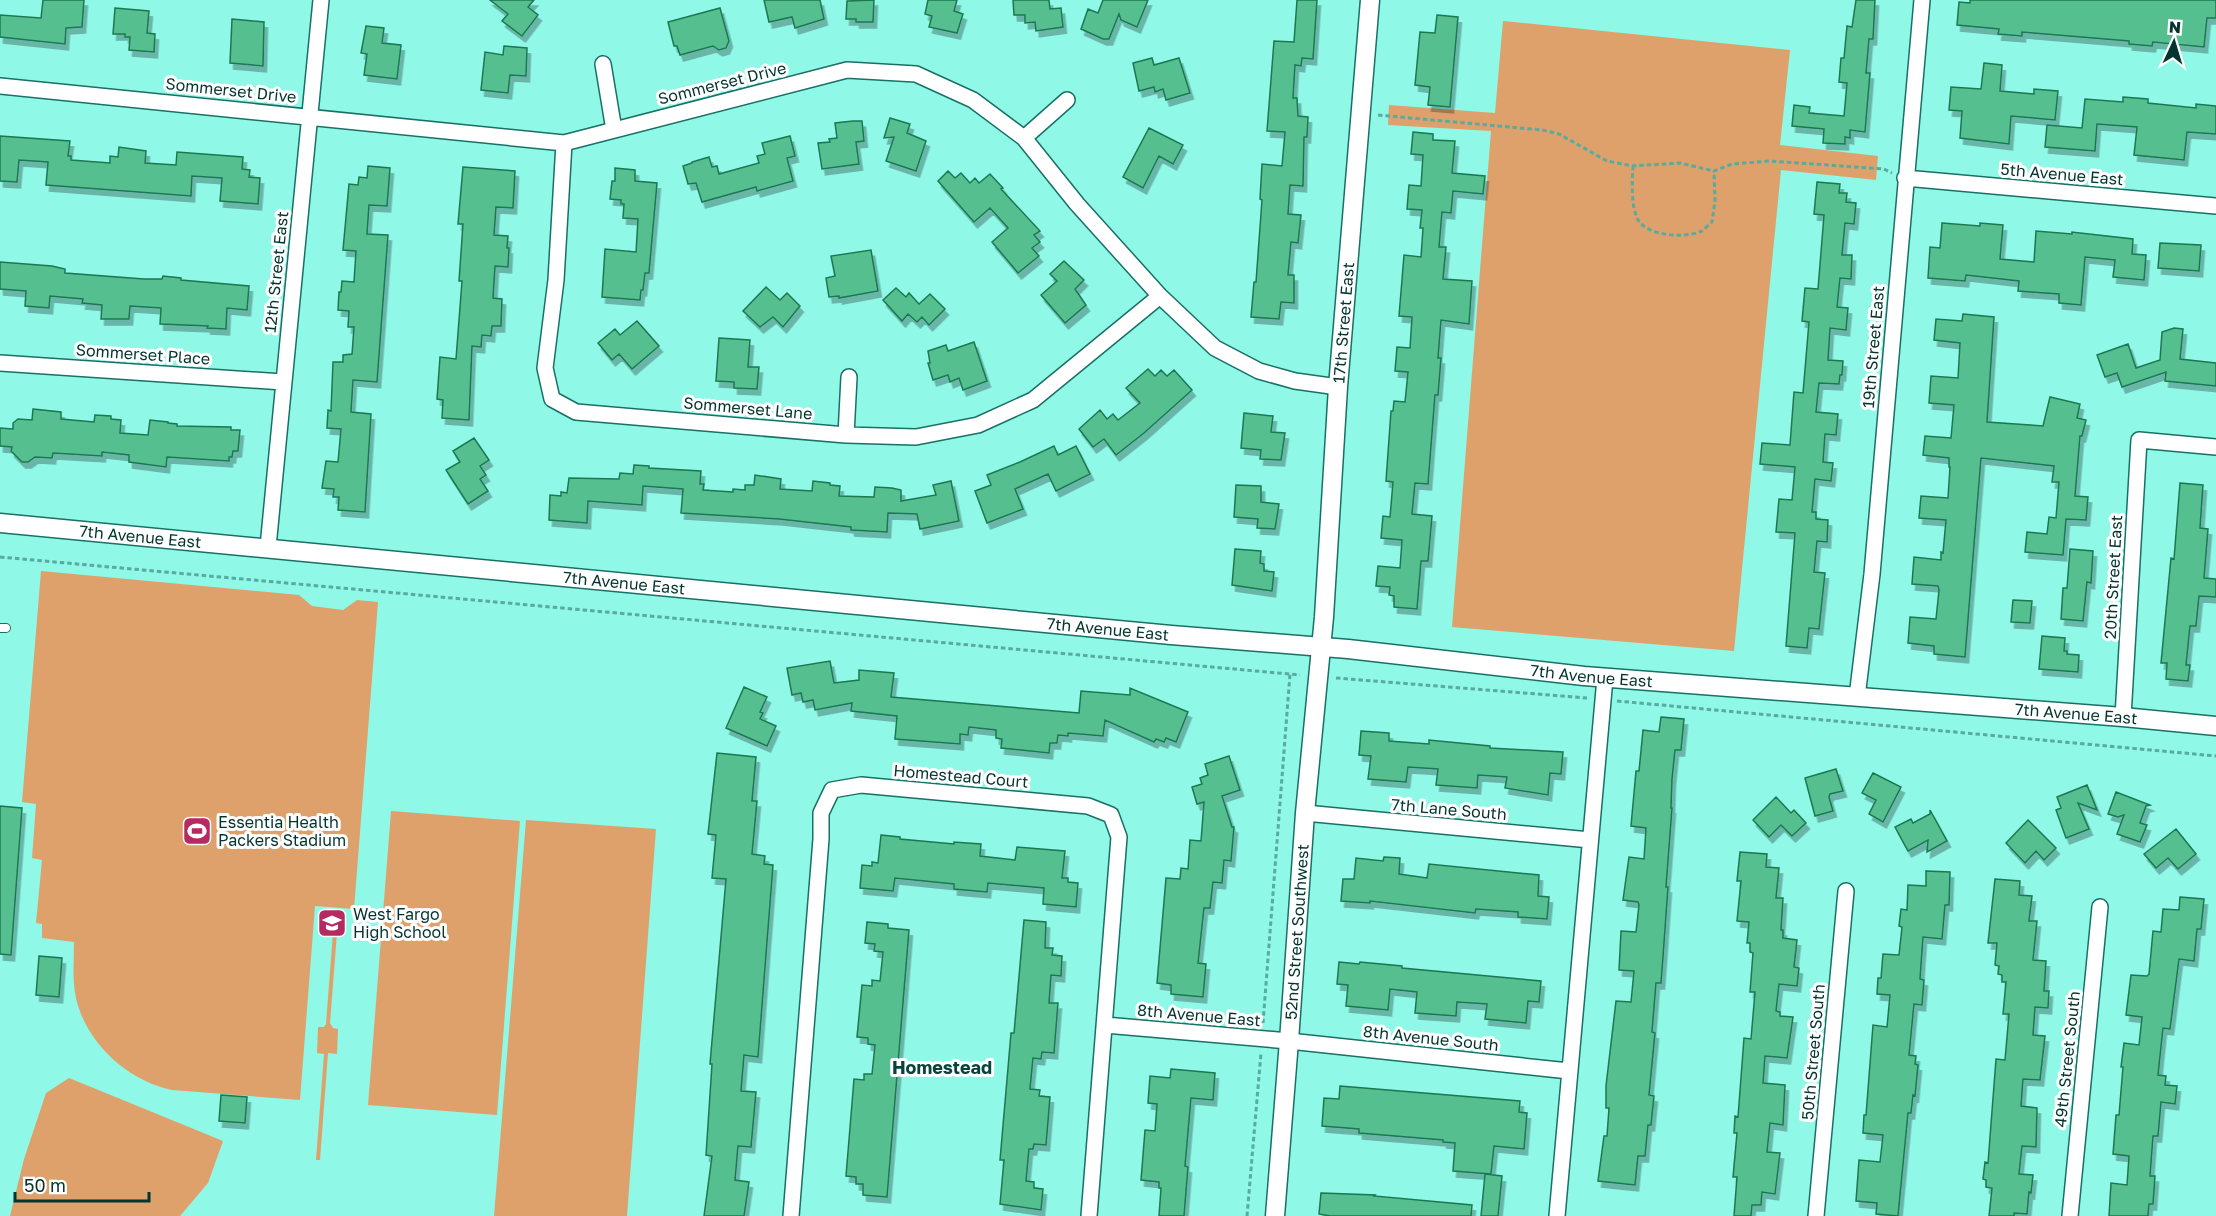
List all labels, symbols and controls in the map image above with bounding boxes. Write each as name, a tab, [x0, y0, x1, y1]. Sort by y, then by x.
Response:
north arrow	[2144, 12, 2204, 72]
text: N	[2168, 17, 2182, 37]
street label: Sommerset Drive	[656, 57, 788, 109]
street label: Sommerset Drive	[165, 73, 297, 107]
street label: 5th Avenue East	[2000, 159, 2124, 189]
street label: 12th Street East	[260, 210, 292, 334]
street label: 17th Street East	[1328, 261, 1358, 384]
street label: 19th Street East	[1858, 285, 1888, 409]
street label: Sommerset Place	[75, 339, 211, 369]
street label: Sommerset Lane	[683, 392, 813, 424]
street label: 20th Street East	[2100, 514, 2126, 640]
street label: 7th Avenue East	[78, 521, 202, 552]
street label: 7th Avenue East	[562, 567, 686, 598]
street label: 7th Avenue East	[1046, 613, 1170, 645]
street label: 7th Avenue East	[1529, 660, 1654, 691]
street label: 7th Avenue East	[2014, 699, 2138, 728]
street label: Homestead Court	[893, 760, 1029, 792]
street label: 7th Lane South	[1390, 794, 1508, 824]
place label: Essentia Health Packers Stadium	[218, 812, 346, 850]
sports icon: Essentia Health Packers Stadium	[181, 815, 213, 847]
street label: 52nd Street Southwest	[1281, 843, 1313, 1020]
place label: West Fargo High School	[353, 904, 446, 942]
school or university icon: West Fargo High School	[316, 907, 348, 939]
street label: 50th Street South	[1797, 983, 1829, 1121]
street label: 49th Street South	[2050, 990, 2084, 1128]
street label: 8th Avenue East	[1136, 1000, 1262, 1030]
street label: 8th Avenue South	[1362, 1021, 1500, 1055]
district label: Homestead	[892, 1056, 992, 1078]
scale bar	[15, 1165, 148, 1203]
text: 50 m	[24, 1174, 66, 1196]

